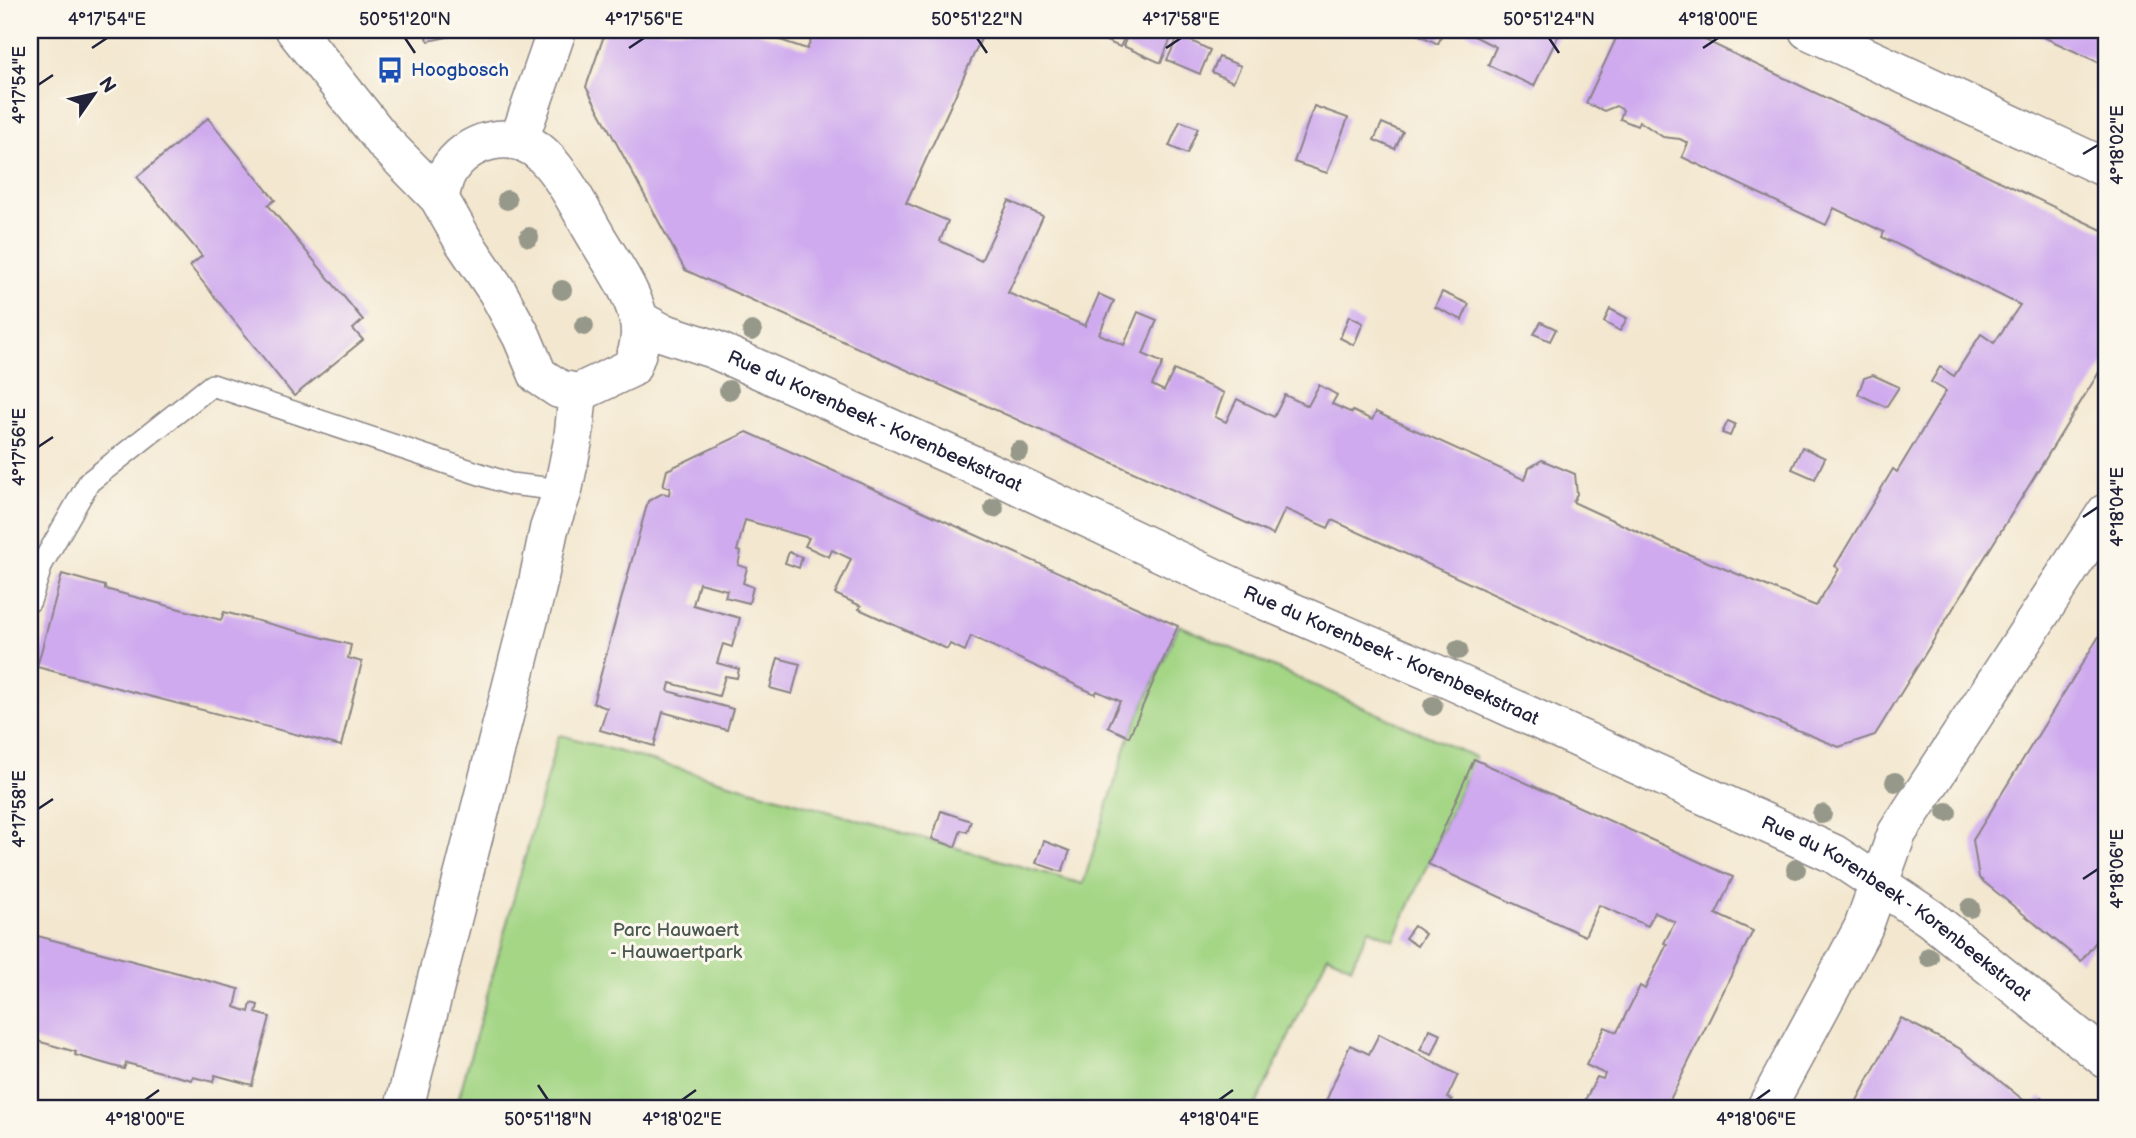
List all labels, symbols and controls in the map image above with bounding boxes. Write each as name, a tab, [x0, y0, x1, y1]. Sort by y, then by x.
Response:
text: 4°17'54"E	[68, 9, 146, 30]
text: 50°51'20"N	[359, 9, 451, 30]
text: 4°17'56"E	[605, 9, 683, 30]
text: 50°51'22"N	[931, 9, 1023, 30]
text: 4°17'58"E	[1142, 9, 1220, 30]
text: 50°51'24"N	[1503, 9, 1595, 30]
text: 4°18'00"E	[1678, 9, 1758, 30]
text: 4°17'54"E	[9, 46, 30, 124]
bus stop icon: Hoogbosch	[375, 55, 405, 85]
place label: Hoogbosch	[411, 59, 509, 82]
north arrow	[60, 60, 130, 130]
text: N	[93, 73, 120, 98]
text: 4°18'02"E	[2107, 105, 2128, 185]
street label: Rue du Korenbeek - Korenbeekstraat	[724, 345, 1026, 497]
text: 4°17'56"E	[9, 408, 30, 486]
text: 4°18'04"E	[2107, 467, 2128, 547]
street label: Rue du Korenbeek - Korenbeekstraat	[1240, 581, 1543, 730]
text: 4°17'58"E	[9, 770, 30, 848]
street label: Rue du Korenbeek - Korenbeekstraat	[1758, 811, 2036, 1006]
text: 4°18'06"E	[2107, 829, 2128, 909]
park label: Parc Hauwaert - Hauwaertpark	[610, 919, 743, 964]
text: 4°18'00"E	[105, 1109, 185, 1130]
text: 50°51'18"N	[504, 1109, 592, 1130]
text: 4°18'02"E	[642, 1109, 722, 1130]
text: 4°18'04"E	[1179, 1109, 1259, 1130]
text: 4°18'06"E	[1716, 1109, 1796, 1130]

